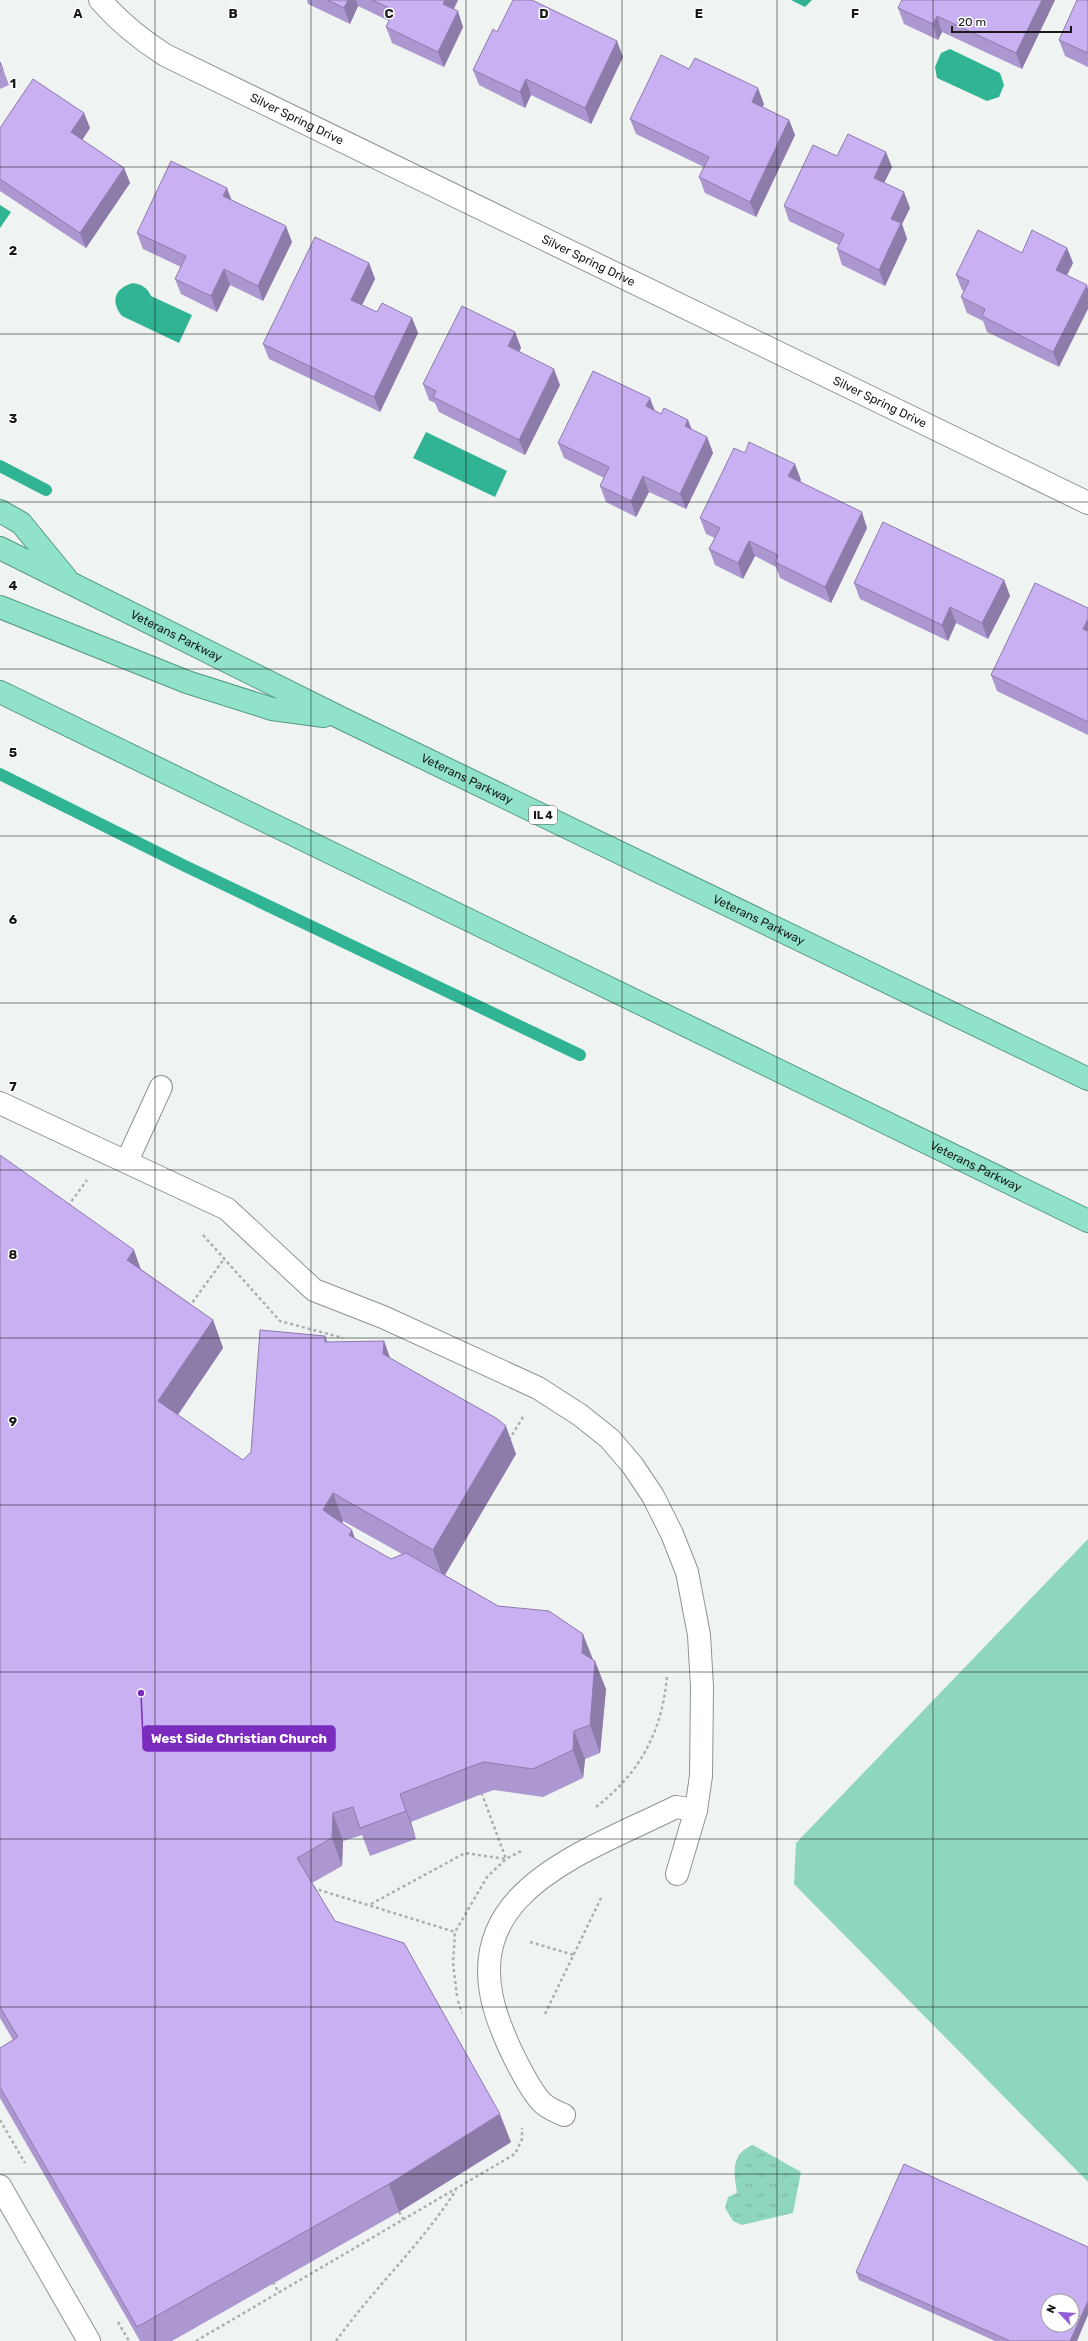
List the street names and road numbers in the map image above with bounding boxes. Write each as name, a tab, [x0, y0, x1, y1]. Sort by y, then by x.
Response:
street label: Silver Spring Drive	[248, 90, 346, 148]
street label: Silver Spring Drive	[539, 232, 638, 289]
street label: Silver Spring Drive	[831, 373, 929, 431]
street label: Veterans Parkway	[128, 607, 225, 665]
street label: Veterans Parkway	[419, 751, 516, 807]
road number: IL 4	[529, 806, 557, 824]
street label: Veterans Parkway	[711, 892, 807, 948]
street label: Veterans Parkway	[928, 1138, 1024, 1195]

